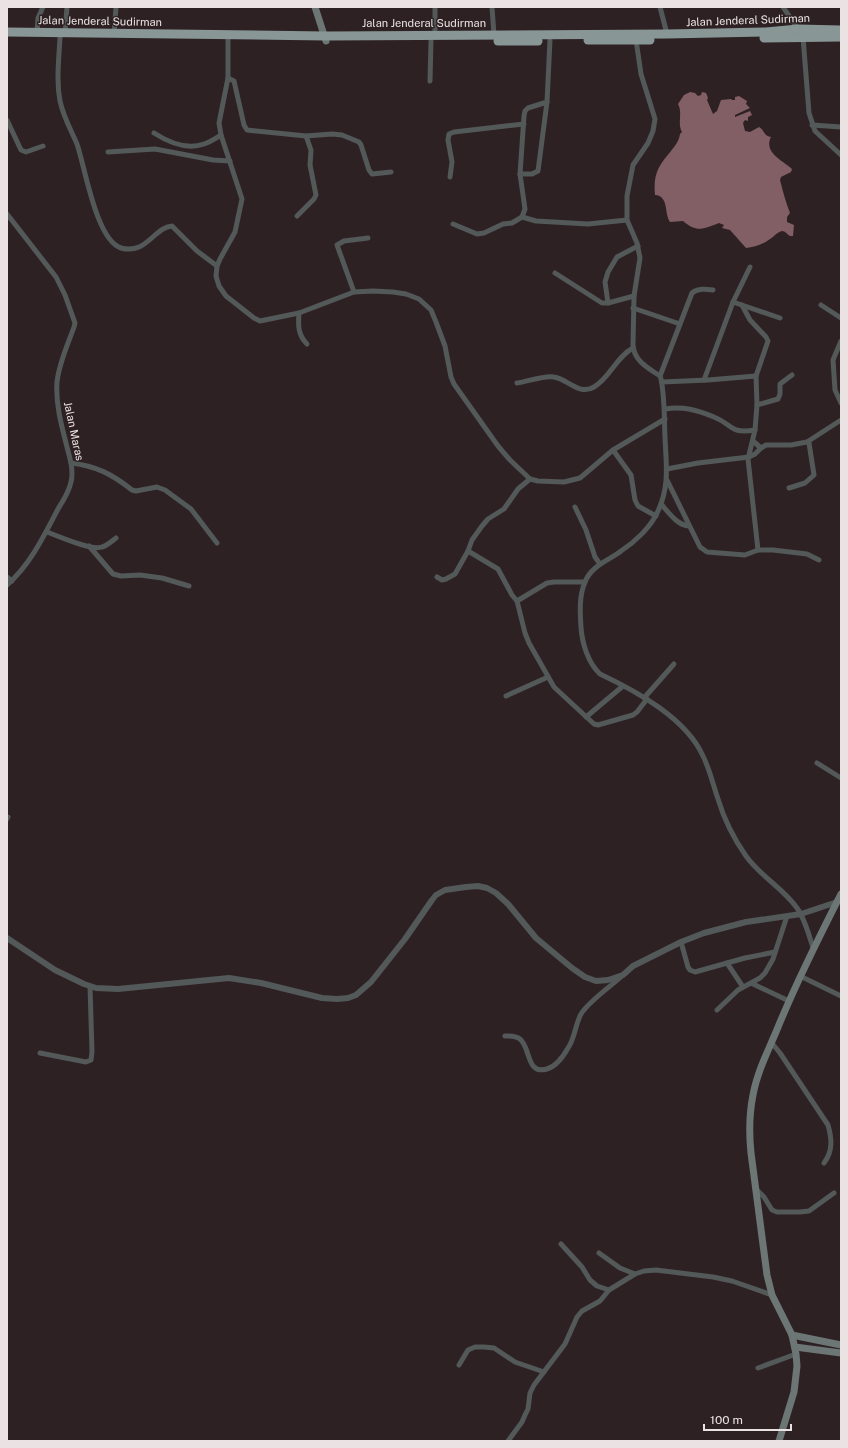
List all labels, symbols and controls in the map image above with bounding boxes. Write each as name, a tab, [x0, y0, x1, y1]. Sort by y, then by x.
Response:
street label: Jalan Jenderal Sudirman	[686, 12, 810, 28]
street label: Jalan Jenderal Sudirman	[38, 14, 162, 28]
street label: Jalan Jenderal Sudirman	[362, 17, 486, 29]
street label: Jalan Maras	[62, 400, 86, 462]
scale bar	[704, 1406, 791, 1432]
text: 100 m	[710, 1413, 743, 1427]

